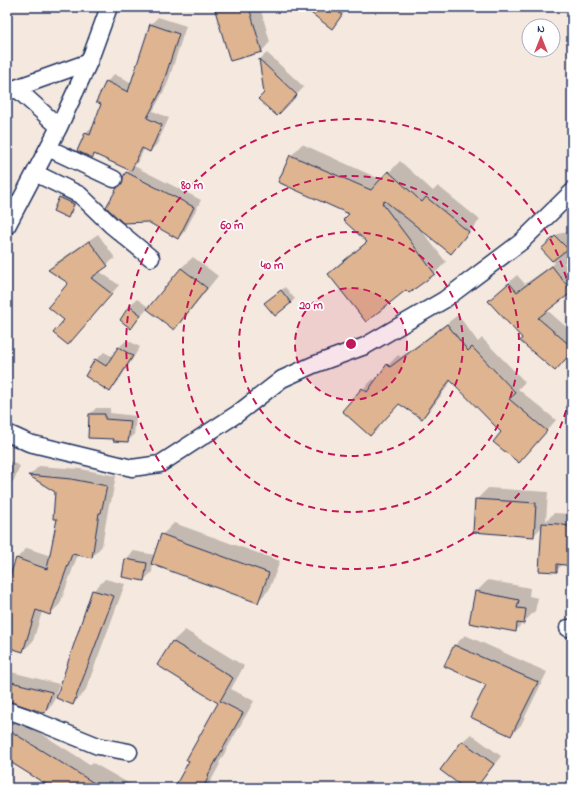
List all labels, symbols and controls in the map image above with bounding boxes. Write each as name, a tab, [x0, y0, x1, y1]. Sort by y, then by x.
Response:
north arrow	[521, 18, 561, 58]
text: N	[537, 21, 545, 37]
text: 80 m	[180, 177, 204, 195]
text: 60 m	[220, 217, 244, 235]
text: 40 m	[260, 257, 284, 275]
text: 20 m	[298, 297, 323, 315]
centre of rings	[344, 337, 358, 351]

